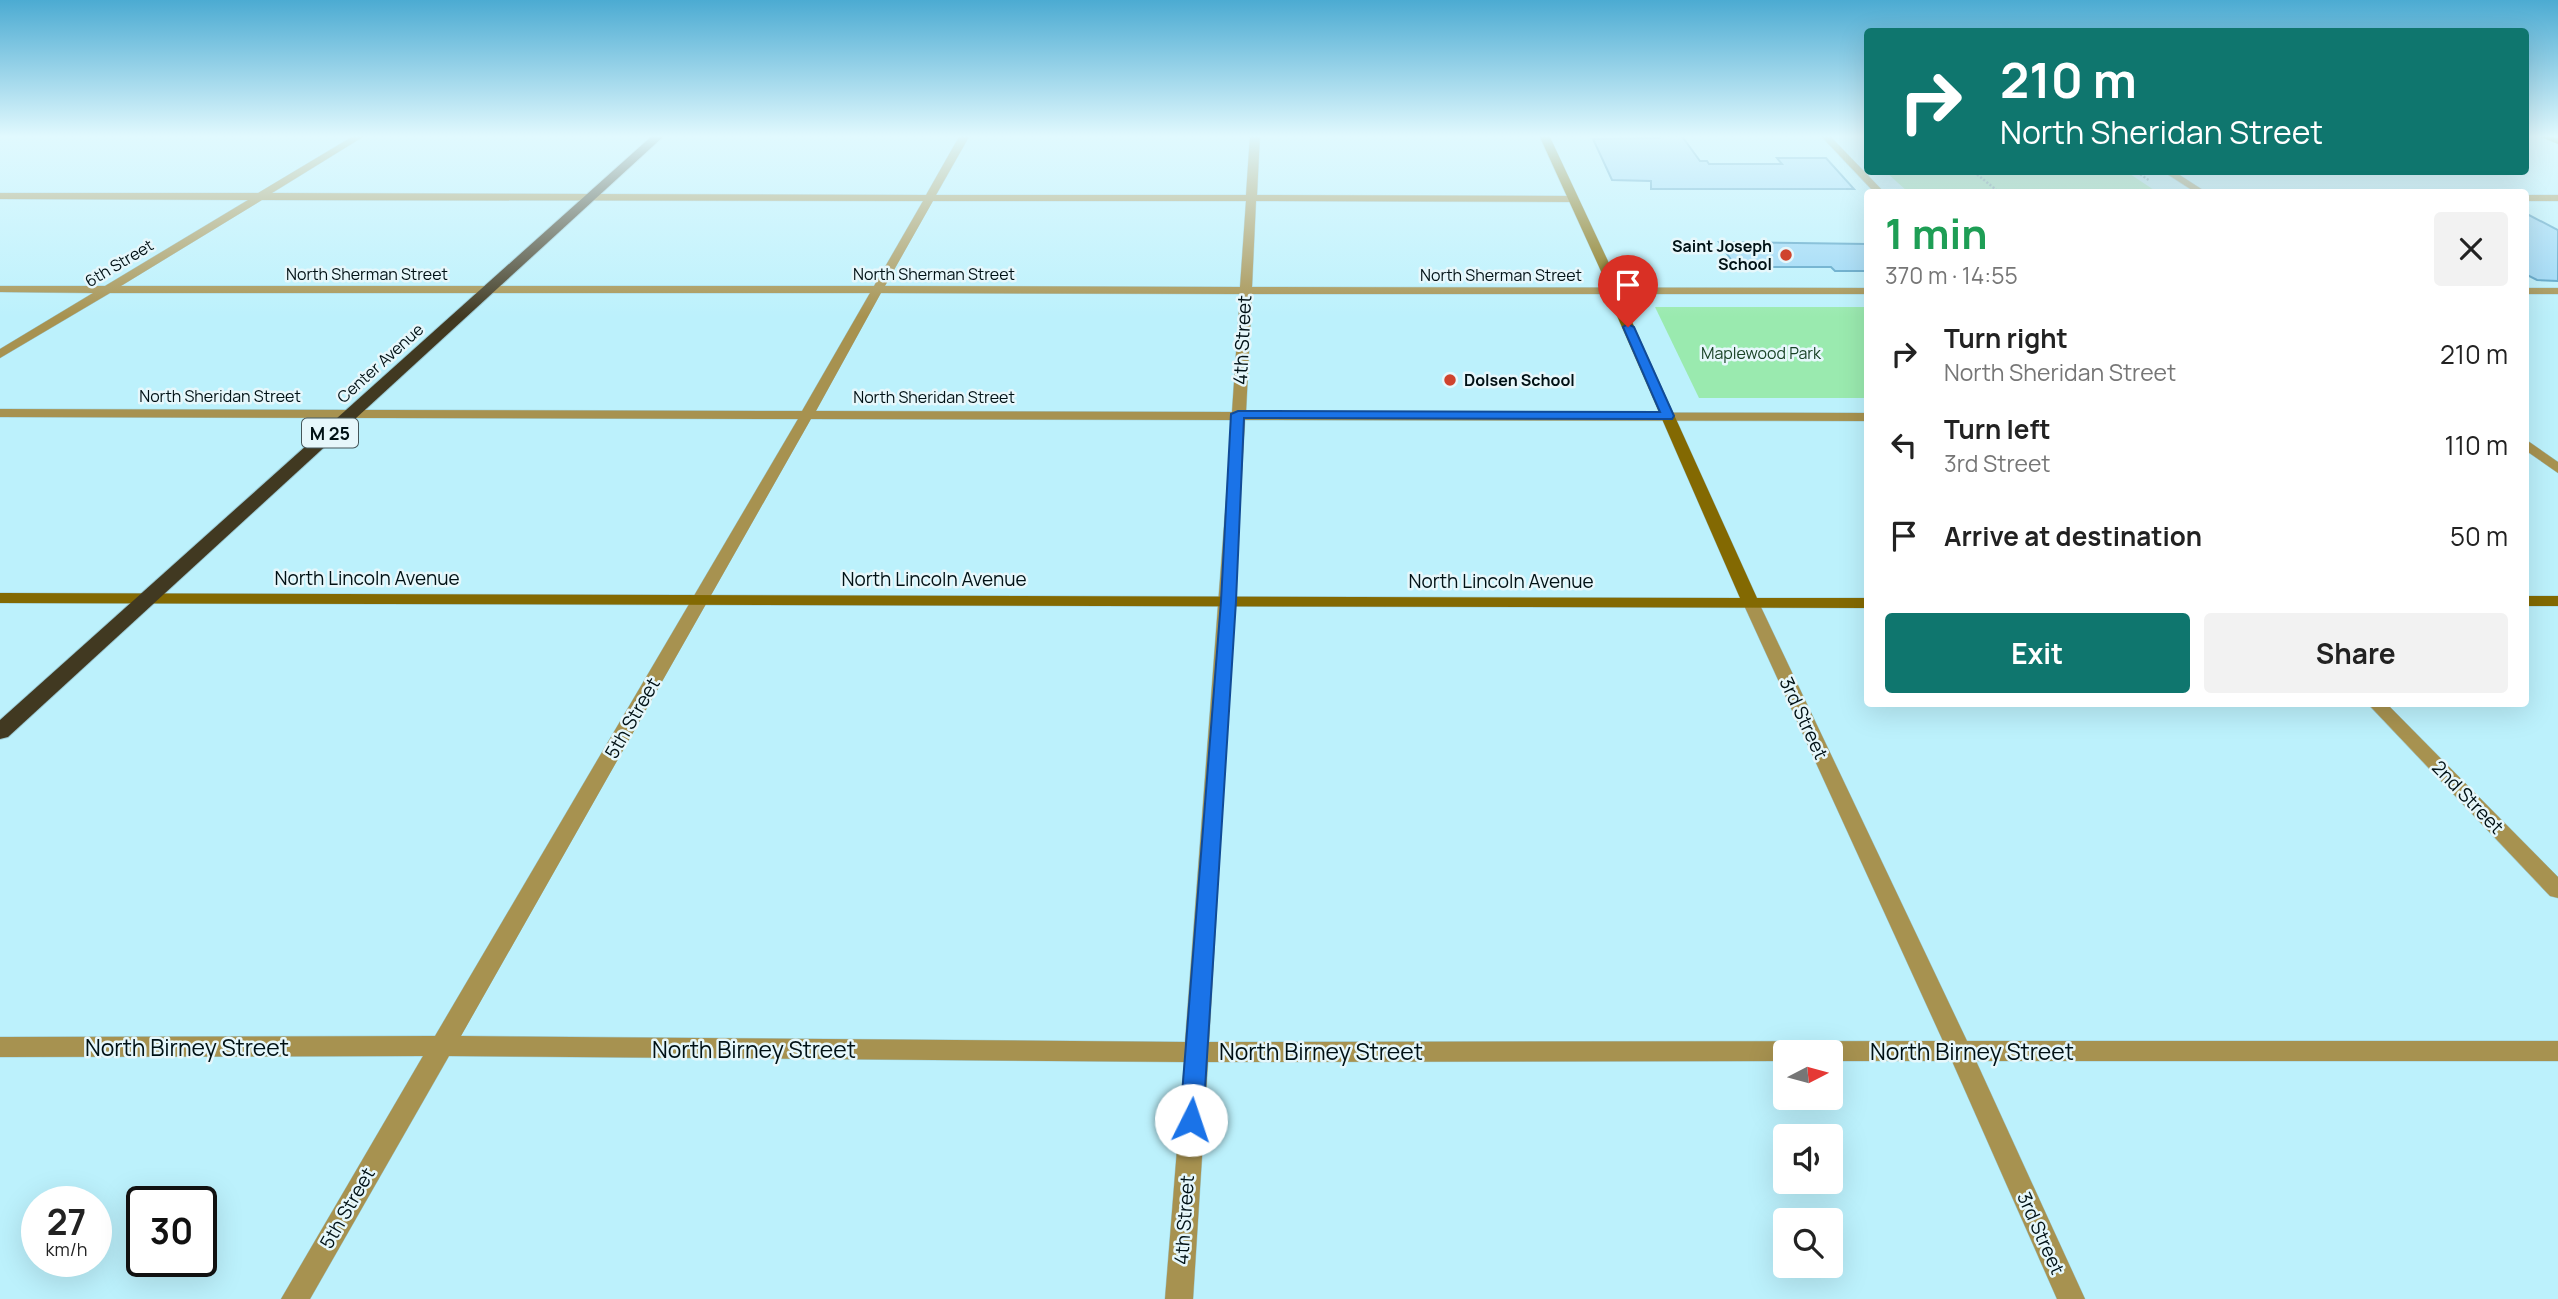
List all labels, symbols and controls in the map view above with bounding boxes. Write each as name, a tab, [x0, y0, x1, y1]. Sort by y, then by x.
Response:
text: 210 m	[2000, 46, 2137, 113]
icon: right	[1885, 56, 1976, 147]
text: North Sheridan Street	[2000, 110, 2323, 154]
text: 1 min	[1885, 204, 1988, 262]
button: close	[2434, 212, 2508, 286]
street label: 6th Street	[81, 234, 157, 292]
place label: Saint Joseph School	[1672, 235, 1772, 275]
marker: Saint Joseph School	[1778, 247, 1794, 263]
pin	[1598, 255, 1658, 327]
text: 370 m · 14:55	[1885, 259, 2018, 291]
street label: North Sherman Street	[286, 263, 448, 285]
street label: North Sherman Street	[853, 263, 1015, 285]
street label: North Sherman Street	[1420, 264, 1582, 286]
icon: arrive	[1609, 266, 1647, 304]
street label: 4th Street	[1227, 295, 1257, 385]
street label: Center Avenue	[332, 318, 428, 408]
text: Turn right	[1944, 320, 2068, 356]
icon: right	[1885, 335, 1923, 373]
text: 210 m	[2440, 336, 2508, 372]
park label: Maplewood Park	[1701, 342, 1822, 364]
text: North Sheridan Street	[1944, 356, 2176, 388]
place label: Dolsen School	[1464, 369, 1575, 391]
marker: Dolsen School	[1442, 372, 1458, 388]
street label: North Sheridan Street	[139, 385, 301, 407]
street label: North Sheridan Street	[853, 386, 1015, 408]
text: Turn left	[1944, 411, 2051, 447]
road number: M 25	[302, 418, 358, 447]
icon: left	[1885, 426, 1923, 464]
text: 110 m	[2445, 427, 2508, 463]
text: 3rd Street	[1944, 447, 2051, 479]
icon: arrive	[1885, 517, 1923, 555]
text: Arrive at destination	[1944, 518, 2202, 554]
text: 50 m	[2450, 518, 2508, 554]
street label: North Lincoln Avenue	[274, 565, 460, 591]
street label: North Lincoln Avenue	[841, 566, 1027, 592]
street label: North Lincoln Avenue	[1408, 568, 1594, 594]
button: Exit	[1885, 613, 2190, 693]
button: Share	[2204, 613, 2508, 693]
street label: 5th Street	[598, 673, 666, 763]
street label: 3rd Street	[1774, 673, 1834, 763]
street label: 2nd Street	[2426, 755, 2510, 839]
street label: North Birney Street	[85, 1031, 289, 1063]
street label: North Birney Street	[652, 1033, 856, 1065]
street label: North Birney Street	[1219, 1035, 1423, 1067]
street label: North Birney Street	[1870, 1035, 2074, 1067]
north arrow	[1773, 1040, 1843, 1110]
map controls	[1773, 1040, 1843, 1278]
position arrow	[1154, 1083, 1228, 1157]
button: sound	[1773, 1124, 1843, 1194]
street label: 5th Street	[313, 1163, 381, 1253]
street label: 4th Street	[1168, 1174, 1200, 1266]
speed limit sign: 30	[126, 1186, 217, 1277]
street label: 3rd Street	[2011, 1188, 2071, 1278]
text: 27	[47, 1198, 86, 1246]
button: search	[1773, 1208, 1843, 1278]
text: km/h	[46, 1237, 87, 1261]

